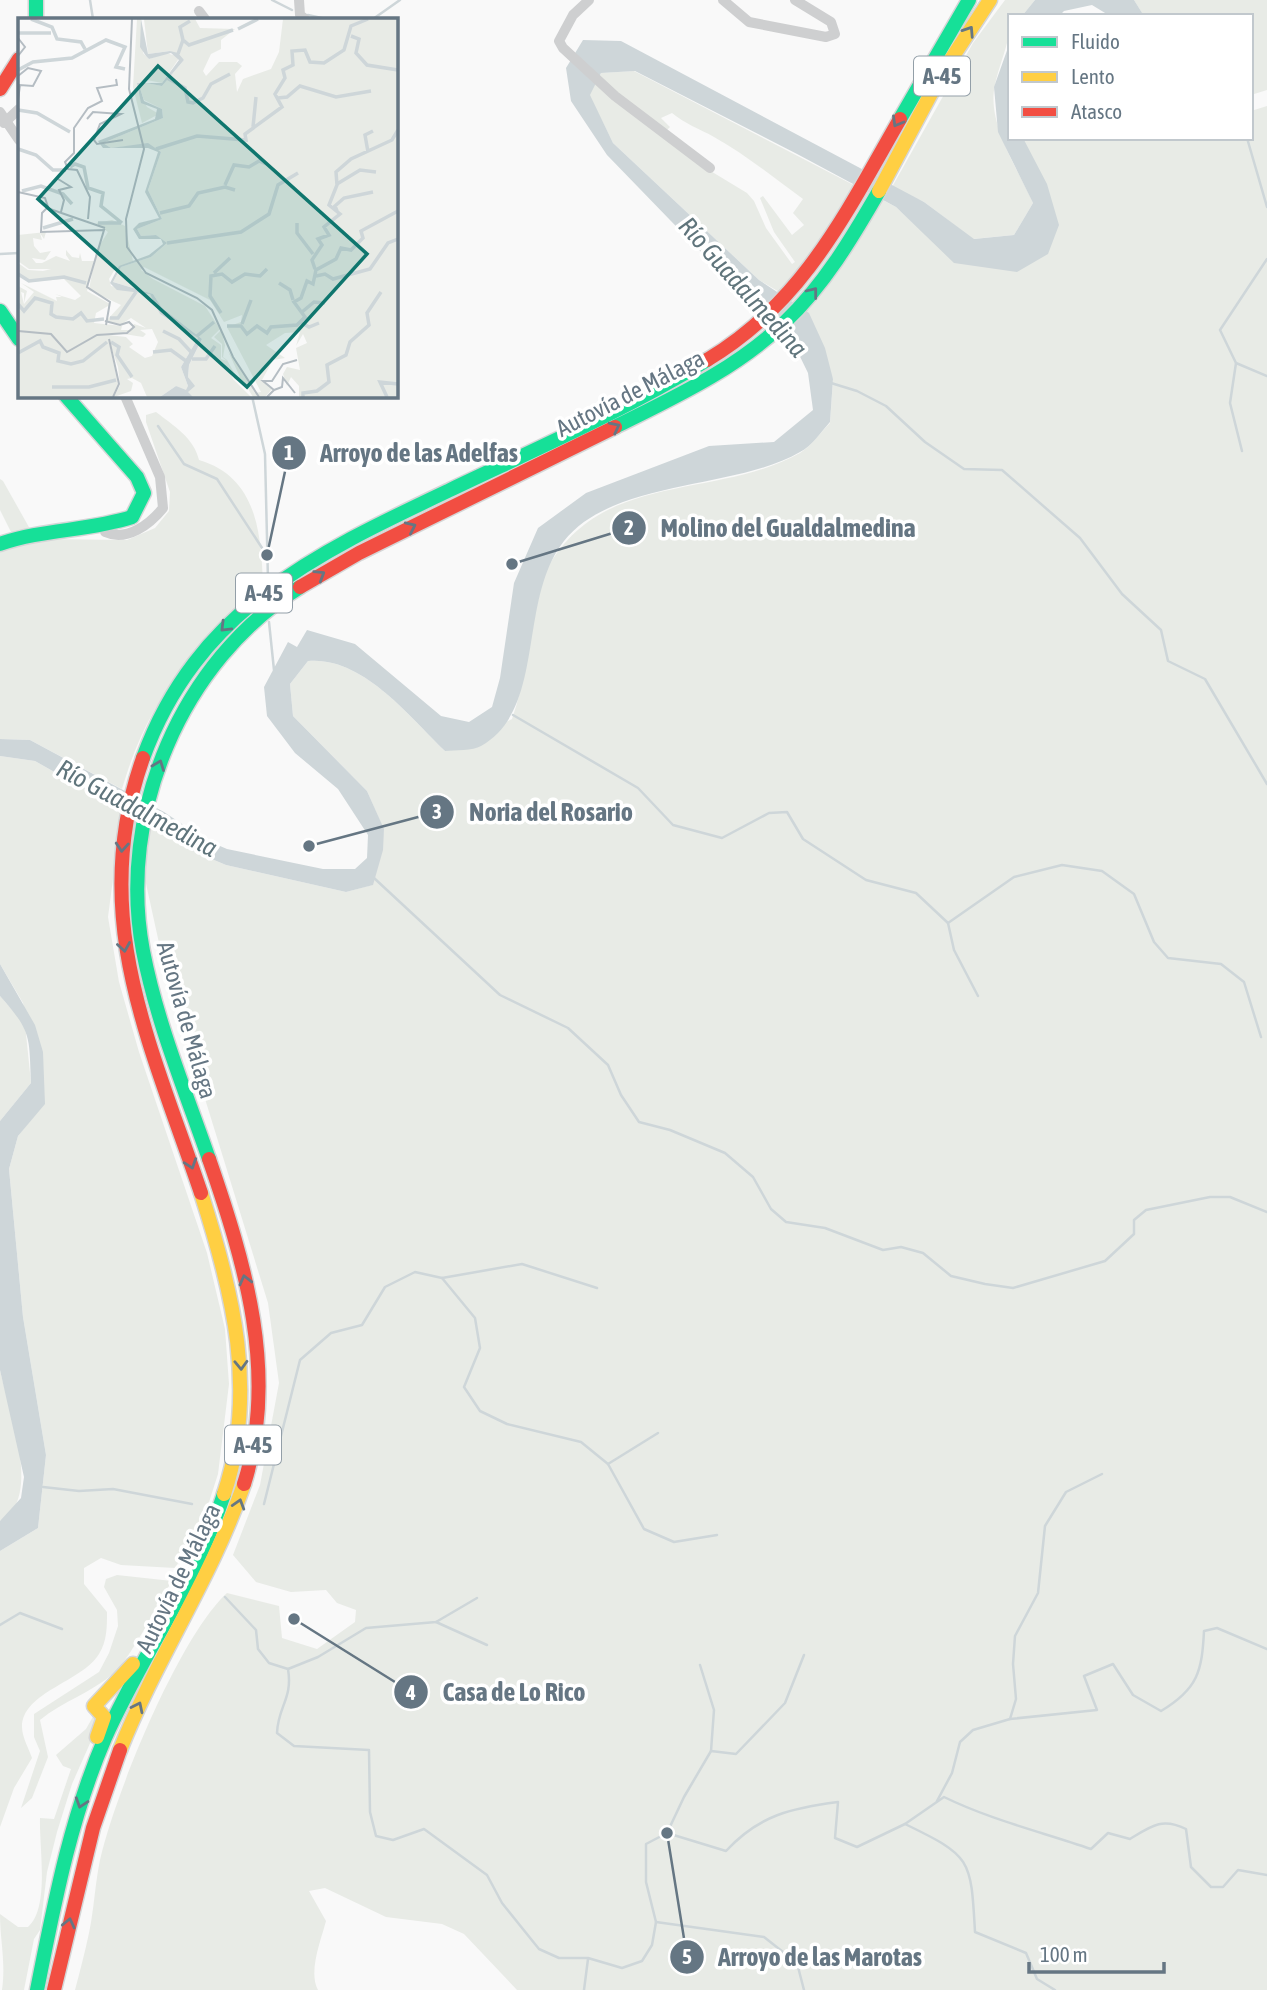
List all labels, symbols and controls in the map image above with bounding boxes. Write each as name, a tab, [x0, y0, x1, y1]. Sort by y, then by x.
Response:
legend	[1008, 14, 1253, 140]
inset map	[18, 18, 397, 397]
one-way arrow	[961, 26, 974, 39]
text: Fluido	[1071, 29, 1120, 53]
road number: A-45	[914, 57, 970, 96]
text: Lento	[1071, 64, 1115, 88]
text: Atasco	[1071, 99, 1122, 123]
one-way arrow	[892, 115, 905, 128]
water label: Río Guadalmedina	[672, 211, 814, 363]
one-way arrow	[804, 287, 817, 299]
street label: Autovía de Málaga	[552, 344, 708, 442]
one-way arrow	[608, 422, 620, 436]
callout: Arroyo de las Adelfas	[271, 430, 532, 477]
text: Arroyo de las Adelfas	[319, 438, 518, 468]
text: 1	[284, 440, 294, 464]
callout: Molino del Gualdalmedina	[612, 504, 930, 551]
text: Molino del Gualdalmedina	[660, 513, 916, 543]
text: 2	[624, 515, 634, 539]
one-way arrow	[404, 522, 416, 536]
one-way arrow	[312, 571, 325, 584]
road number: A-45	[236, 573, 292, 612]
one-way arrow	[221, 619, 234, 632]
water label: Río Guadalmedina	[52, 753, 222, 863]
one-way arrow	[150, 759, 164, 771]
callout: Noria del Rosario	[420, 789, 646, 836]
text: Noria del Rosario	[469, 797, 633, 827]
text: 3	[432, 799, 442, 823]
one-way arrow	[115, 842, 130, 853]
street label: Autovía de Málaga	[152, 938, 222, 1102]
one-way arrow	[116, 941, 131, 953]
one-way arrow	[183, 1157, 197, 1170]
one-way arrow	[239, 1274, 253, 1286]
one-way arrow	[233, 1360, 249, 1370]
road number: A-45	[225, 1426, 281, 1464]
one-way arrow	[231, 1498, 246, 1510]
street label: Autovía de Málaga	[130, 1499, 226, 1657]
callout: Casa de Lo Rico	[393, 1669, 599, 1716]
text: Casa de Lo Rico	[443, 1677, 585, 1707]
text: 4	[405, 1680, 416, 1704]
one-way arrow	[130, 1702, 144, 1714]
one-way arrow	[75, 1796, 89, 1809]
one-way arrow	[61, 1917, 76, 1929]
scale bar	[1029, 1930, 1164, 1974]
callout: Arroyo de las Marotas	[669, 1933, 936, 1980]
text: Arroyo de las Marotas	[717, 1942, 922, 1972]
text: 100 m	[1040, 1942, 1088, 1966]
text: 5	[682, 1944, 692, 1968]

